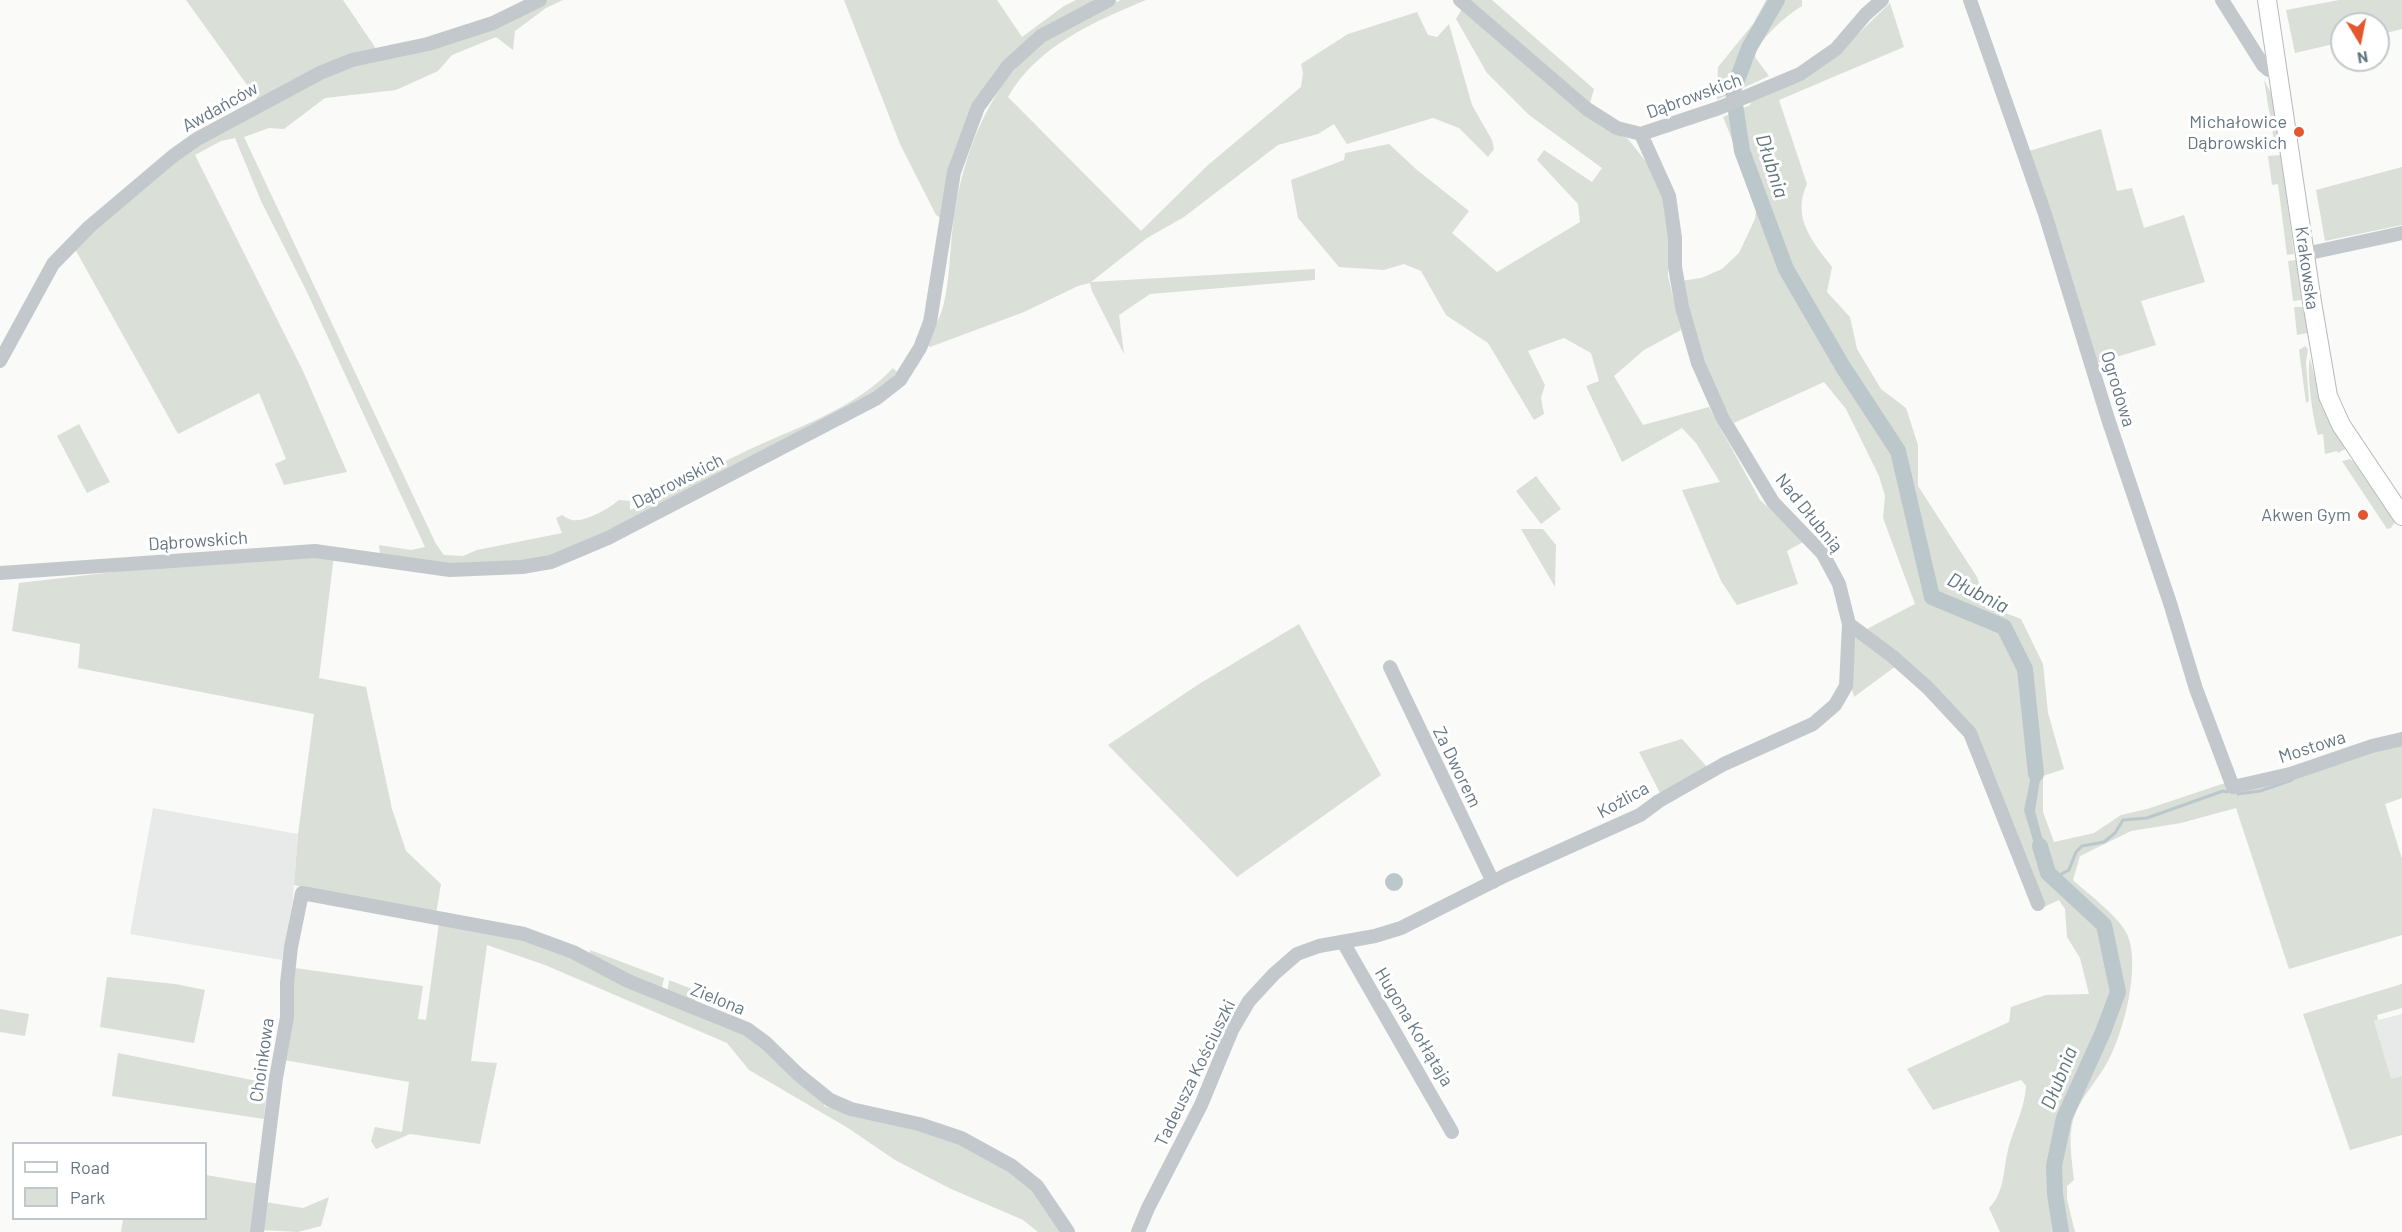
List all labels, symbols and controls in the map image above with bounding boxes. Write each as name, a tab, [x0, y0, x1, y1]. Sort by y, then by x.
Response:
north arrow	[2330, 12, 2390, 72]
text: N	[2356, 48, 2370, 69]
street label: Dąbrowskich	[1643, 69, 1745, 123]
street label: Awdańców	[178, 77, 262, 137]
place label: Michałowice Dąbrowskich	[2187, 111, 2287, 154]
marker: Michałowice Dąbrowskich	[2292, 125, 2306, 139]
water label: Dłubnia	[1750, 131, 1794, 201]
street label: Krakowska	[2290, 225, 2324, 311]
street label: Ogrodowa	[2096, 348, 2140, 430]
street label: Dąbrowskich	[629, 449, 727, 513]
street label: Nad Dłubnią	[1771, 469, 1847, 557]
place label: Akwen Gym	[2261, 504, 2351, 526]
marker: Akwen Gym	[2356, 508, 2370, 522]
street label: Dąbrowskich	[148, 527, 248, 555]
water label: Dłubnia	[1943, 567, 2013, 619]
street label: Za Dworem	[1428, 723, 1486, 811]
street label: Mostowa	[2276, 726, 2348, 768]
street label: Koźlica	[1593, 777, 1653, 823]
street label: Hugona Kołłątaja	[1370, 964, 1458, 1090]
street label: Zielona	[688, 978, 748, 1020]
street label: Tadeusza Kościuszki	[1150, 996, 1240, 1150]
street label: Choinkowa	[245, 1017, 279, 1103]
water label: Dłubnia	[2036, 1043, 2082, 1113]
legend	[12, 1142, 207, 1220]
text: Road	[70, 1156, 110, 1178]
text: Park	[70, 1186, 105, 1208]

